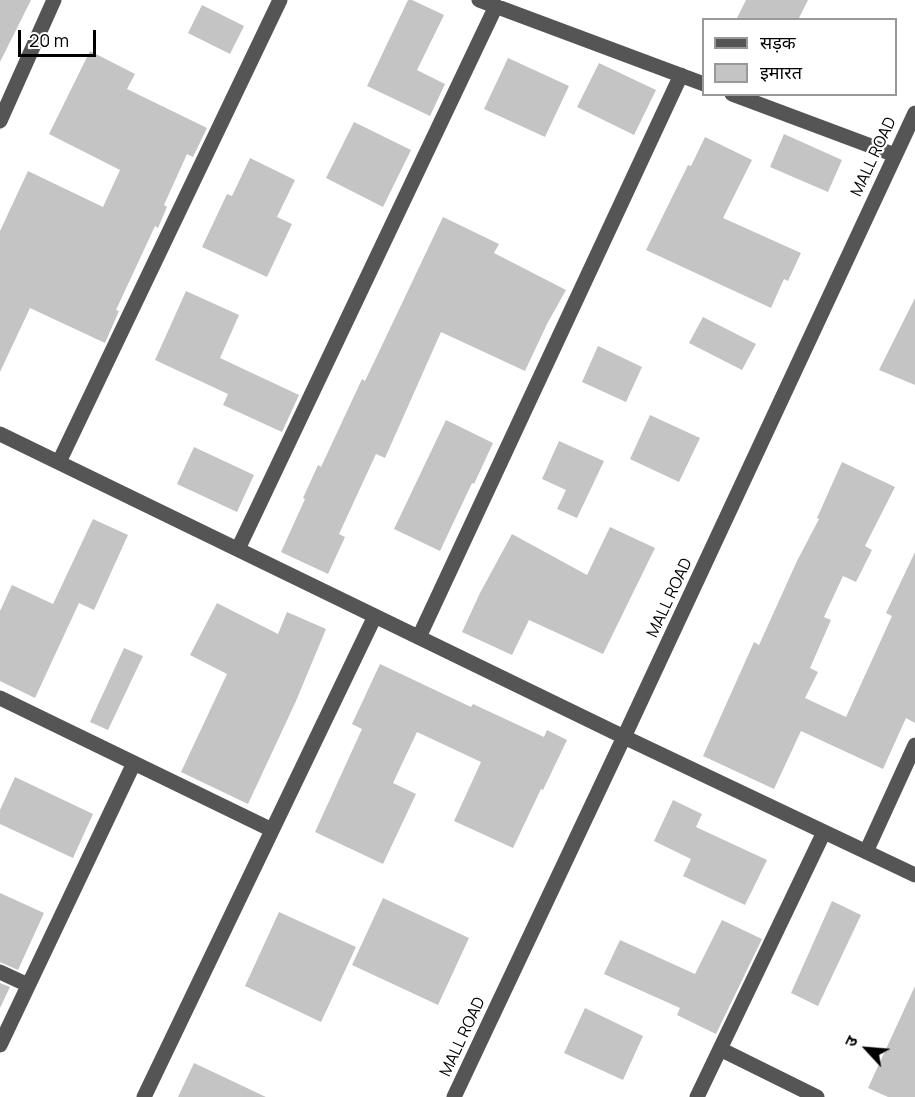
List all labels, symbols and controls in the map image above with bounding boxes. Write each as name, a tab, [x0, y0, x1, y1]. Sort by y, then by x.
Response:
scale bar	[21, 18, 99, 56]
legend	[702, 18, 897, 96]
text: 20 m	[29, 28, 69, 52]
text: सड़क	[760, 30, 796, 54]
text: इमारत	[760, 60, 802, 84]
street label: MALL ROAD	[847, 114, 901, 200]
street label: MALL ROAD	[643, 555, 697, 641]
street label: MALL ROAD	[436, 994, 490, 1080]
north arrow	[837, 1019, 897, 1079]
text: उ	[839, 1032, 863, 1050]

